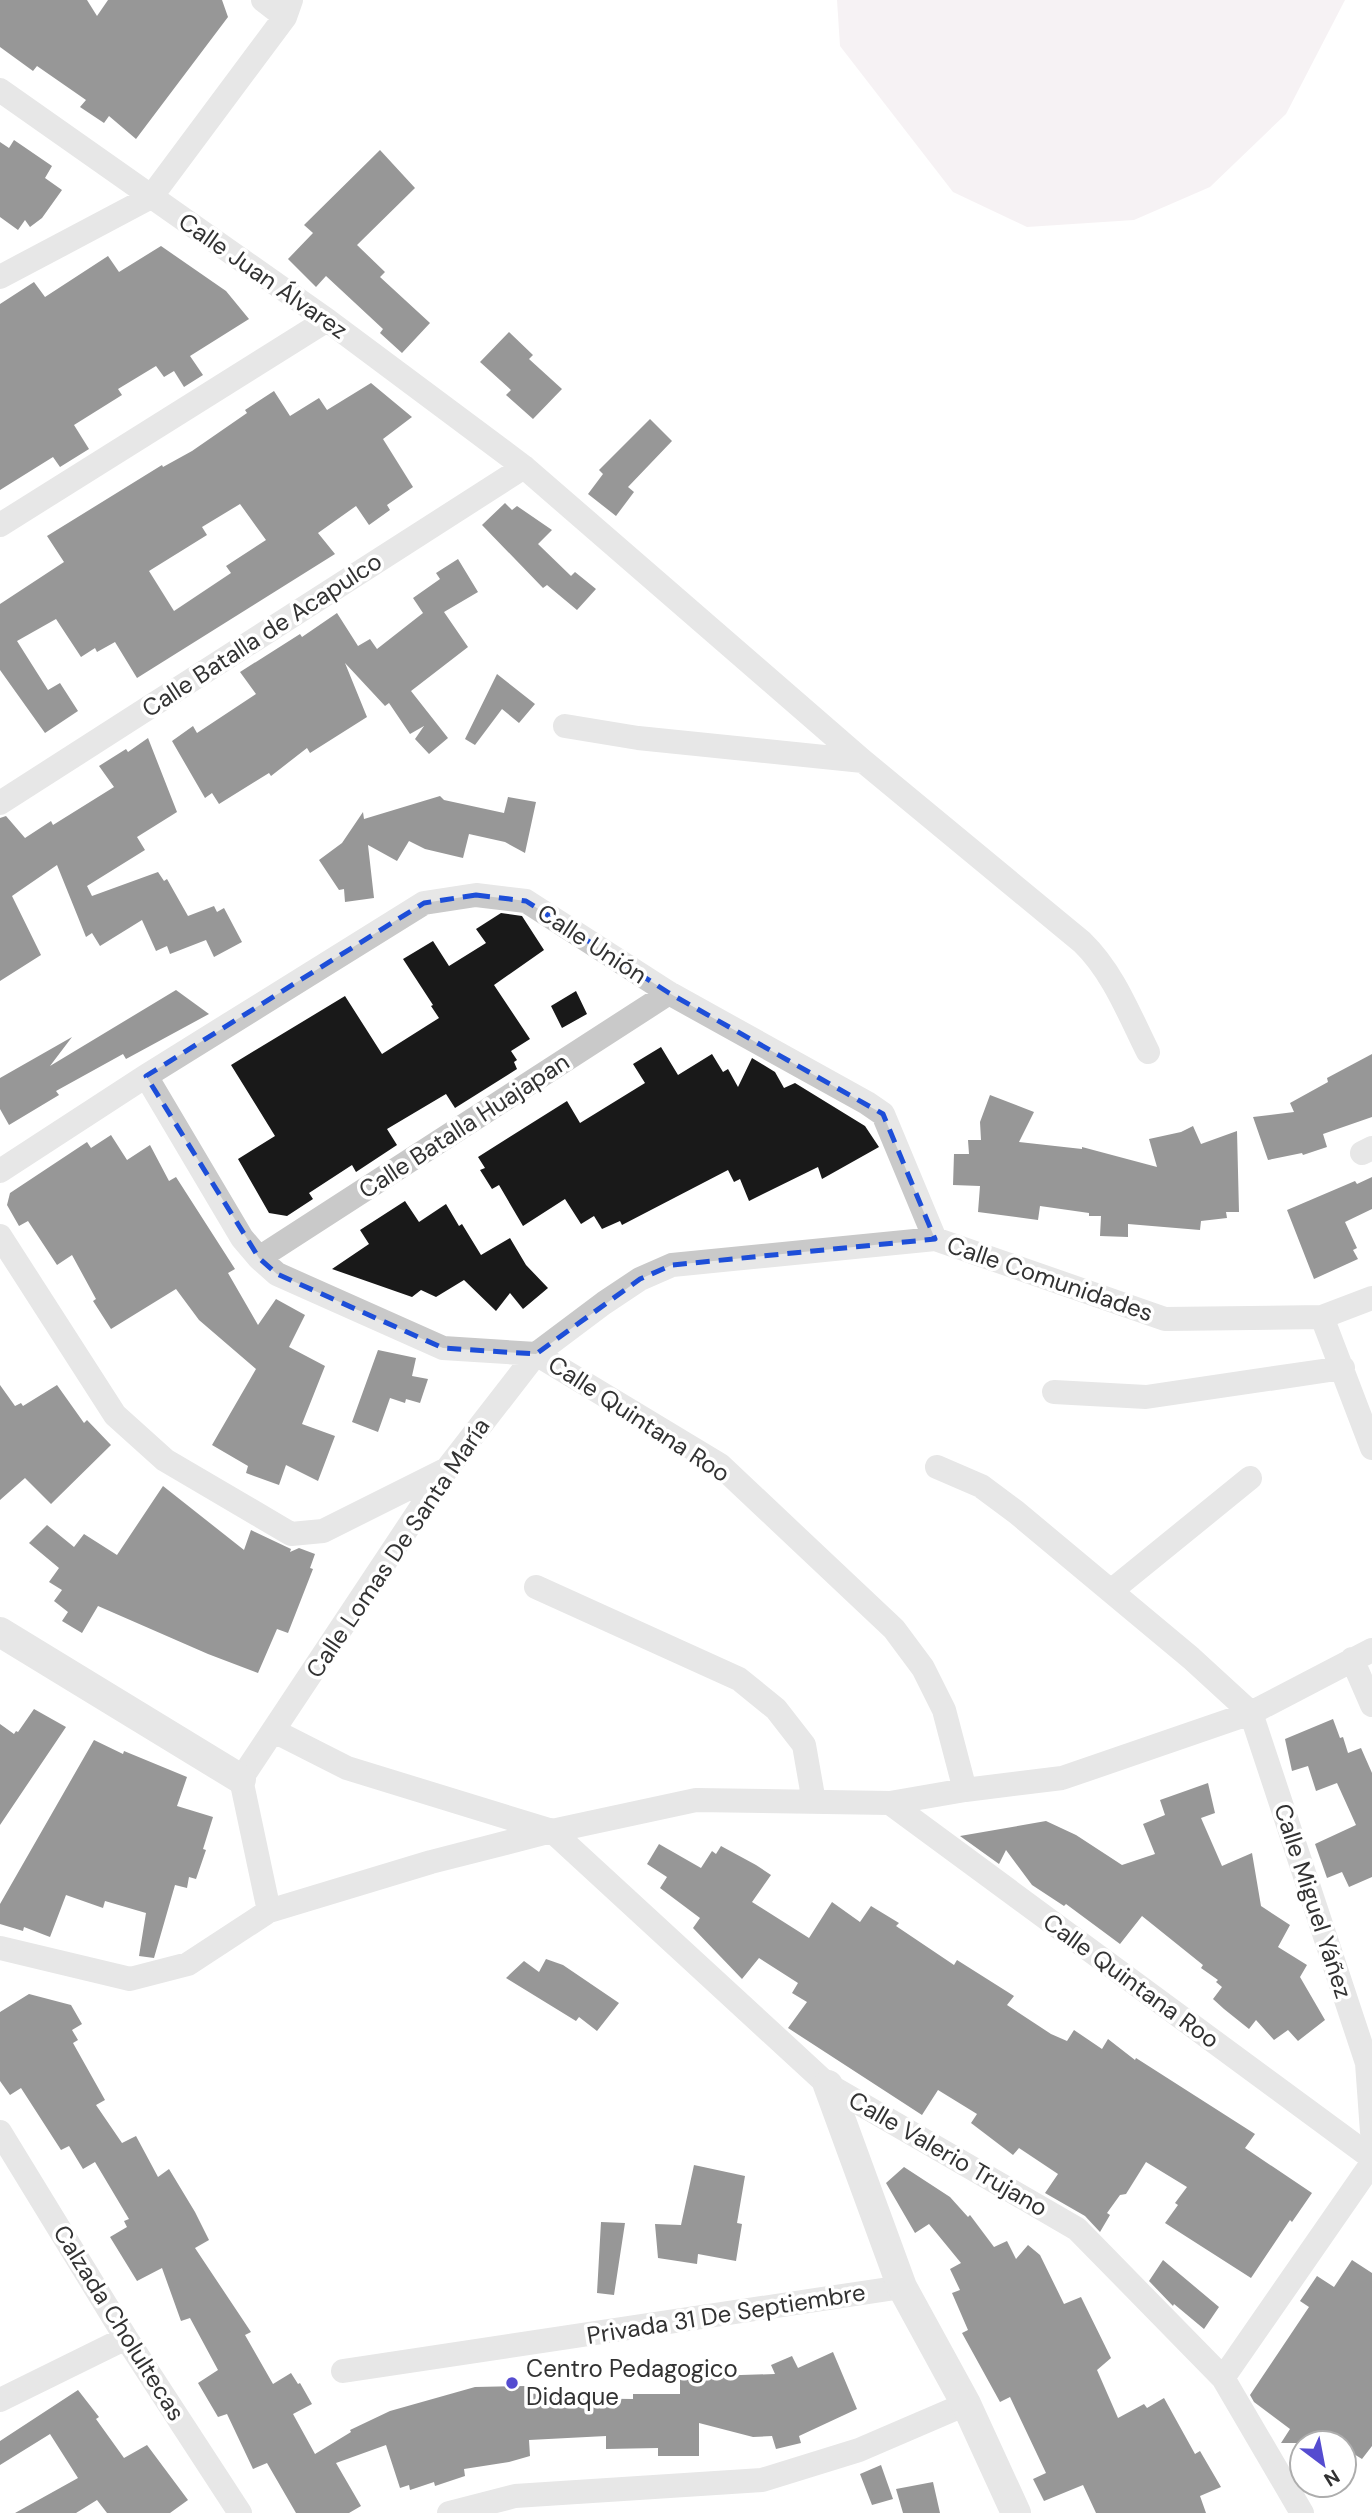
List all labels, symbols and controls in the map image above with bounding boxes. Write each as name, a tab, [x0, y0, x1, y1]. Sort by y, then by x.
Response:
street label: Calle Juan Álvarez	[173, 206, 354, 345]
street label: Calle Batalla de Acapulco	[136, 545, 388, 724]
street label: Calle Unión	[532, 897, 653, 990]
street label: Calle Batalla Huajapan	[353, 1046, 575, 1205]
street label: Calle Comunidades	[943, 1229, 1157, 1328]
street label: Calle Quintana Roo	[543, 1348, 736, 1489]
street label: Calle Lomas De Santa María	[299, 1412, 496, 1684]
street label: Calle Miguel Yáñez	[1267, 1799, 1360, 2002]
street label: Calle Quintana Roo	[1037, 1906, 1226, 2055]
street label: Calle Valerio Trujano	[843, 2084, 1053, 2223]
street label: Calzada Cholultecas	[47, 2219, 192, 2427]
street label: Privada 31 De Septiembre	[584, 2276, 867, 2351]
place label: Centro Pedagogico Didaque	[526, 2353, 738, 2412]
marker: Centro Pedagogico Didaque	[504, 2375, 520, 2391]
north arrow	[1288, 2429, 1358, 2499]
text: N	[1319, 2464, 1344, 2492]

